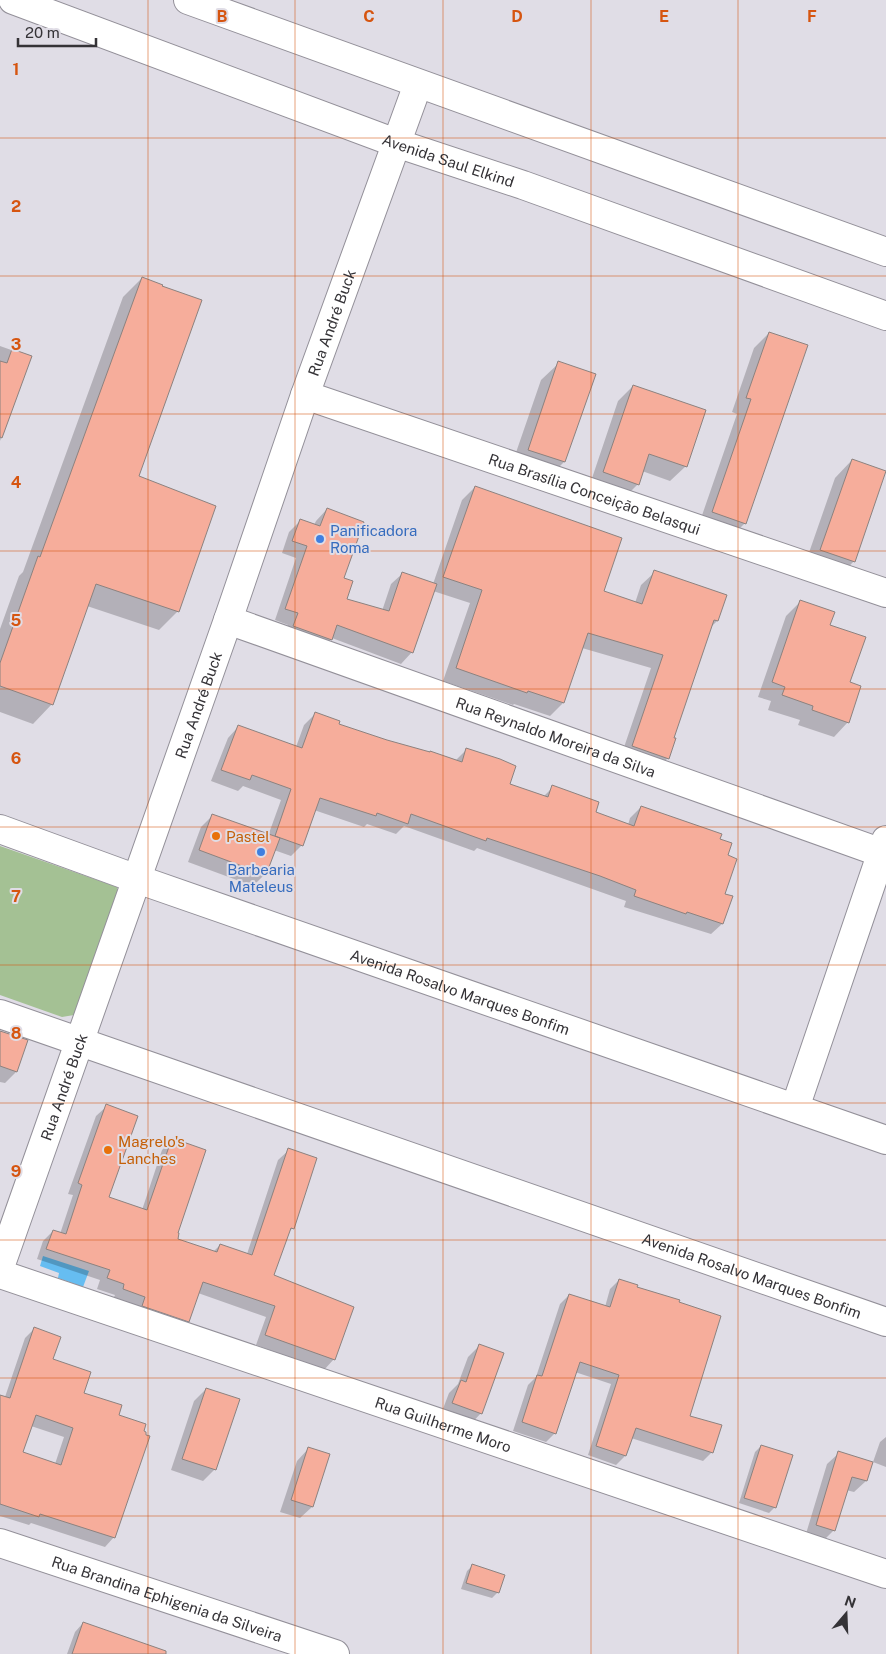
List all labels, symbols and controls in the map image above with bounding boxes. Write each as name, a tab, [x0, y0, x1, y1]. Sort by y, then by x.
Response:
text: B	[217, 7, 228, 26]
text: C	[363, 7, 375, 26]
text: D	[511, 7, 523, 26]
text: E	[659, 7, 669, 26]
text: F	[807, 7, 817, 26]
scale bar	[18, 15, 95, 47]
text: 20 m	[25, 24, 60, 41]
text: 1	[13, 60, 19, 79]
street label: Avenida Saul Elkind	[380, 130, 516, 190]
text: 2	[11, 197, 21, 216]
street label: Rua André Buck	[304, 267, 359, 378]
text: 3	[11, 335, 21, 354]
street label: Rua Brasília Conceição Belasqui	[487, 450, 703, 538]
text: 4	[11, 473, 22, 492]
place label: Panificadora Roma	[330, 522, 417, 556]
marker: Panificadora Roma	[314, 533, 326, 545]
text: 5	[11, 611, 22, 630]
street label: Rua André Buck	[171, 649, 225, 761]
street label: Rua Reynaldo Moreira da Silva	[454, 693, 658, 780]
text: 6	[11, 749, 21, 768]
place label: Pastel	[226, 828, 270, 845]
marker: Pastel	[210, 830, 222, 842]
marker: Barbearia Mateleus	[255, 846, 267, 858]
place label: Barbearia Mateleus	[227, 861, 295, 895]
text: 7	[11, 887, 21, 906]
street label: Avenida Rosalvo Marques Bonfim	[348, 946, 572, 1038]
text: 8	[11, 1024, 22, 1043]
street label: Rua André Buck	[37, 1031, 90, 1143]
place label: Magrelo's Lanches	[118, 1133, 185, 1167]
marker: Magrelo's Lanches	[102, 1144, 114, 1156]
text: 9	[11, 1162, 21, 1181]
street label: Avenida Rosalvo Marques Bonfim	[640, 1229, 864, 1321]
street label: Rua Guilherme Moro	[373, 1393, 514, 1455]
street label: Rua Brandina Ephigenia da Silveira	[50, 1552, 284, 1644]
north arrow	[821, 1589, 871, 1639]
text: N	[842, 1592, 858, 1611]

